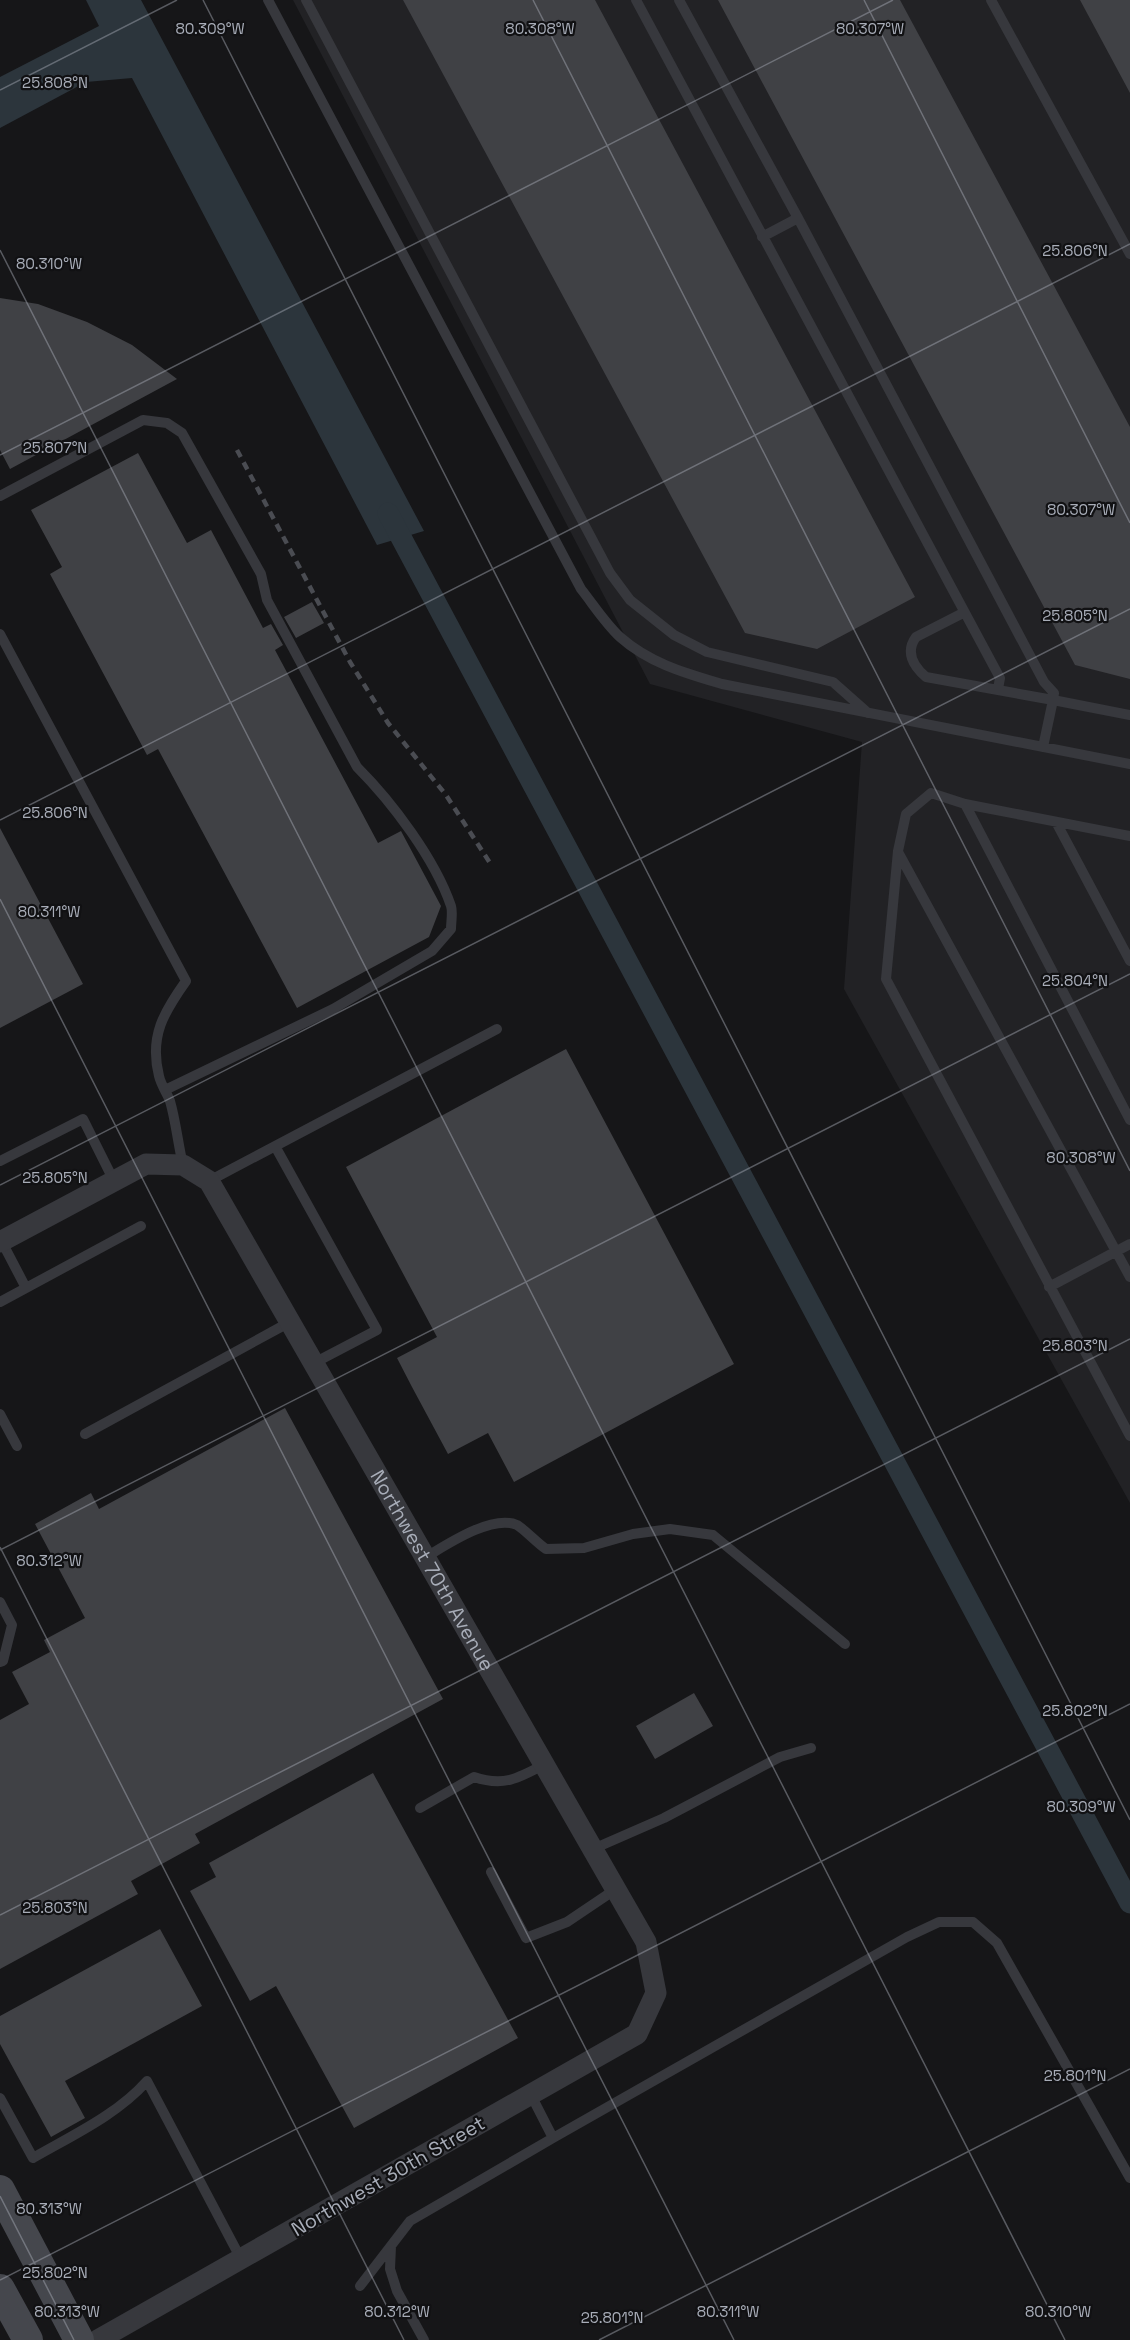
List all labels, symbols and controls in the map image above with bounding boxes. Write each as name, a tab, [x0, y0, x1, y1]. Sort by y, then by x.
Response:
text: 80.309°W	[175, 19, 245, 38]
text: 80.308°W	[505, 19, 575, 38]
text: 80.307°W	[836, 19, 904, 38]
text: 25.808°N	[22, 73, 88, 92]
text: 25.806°N	[1042, 241, 1108, 260]
text: 80.310°W	[16, 254, 82, 273]
text: 25.807°N	[23, 438, 87, 457]
text: 80.307°W	[1047, 500, 1115, 519]
text: 25.805°N	[1042, 606, 1108, 625]
text: 25.806°N	[22, 803, 88, 822]
text: 80.311°W	[18, 902, 80, 921]
text: 25.804°N	[1042, 971, 1108, 990]
text: 80.308°W	[1046, 1148, 1116, 1167]
text: 25.805°N	[22, 1168, 88, 1187]
text: 25.803°N	[1042, 1336, 1108, 1355]
street label: Northwest 70th Avenue	[365, 1465, 501, 1676]
text: 80.312°W	[16, 1551, 82, 1570]
text: 25.802°N	[1042, 1701, 1108, 1720]
text: 80.309°W	[1046, 1797, 1116, 1816]
text: 25.803°N	[22, 1898, 88, 1917]
text: 25.801°N	[1044, 2066, 1106, 2085]
street label: Northwest 30th Street	[286, 2110, 490, 2242]
text: 80.313°W	[16, 2199, 82, 2218]
text: 25.802°N	[22, 2263, 88, 2282]
text: 80.313°W	[34, 2302, 100, 2321]
text: 80.312°W	[364, 2302, 430, 2321]
text: 80.311°W	[697, 2302, 759, 2321]
text: 80.310°W	[1025, 2302, 1091, 2321]
text: 25.801°N	[581, 2308, 643, 2327]

